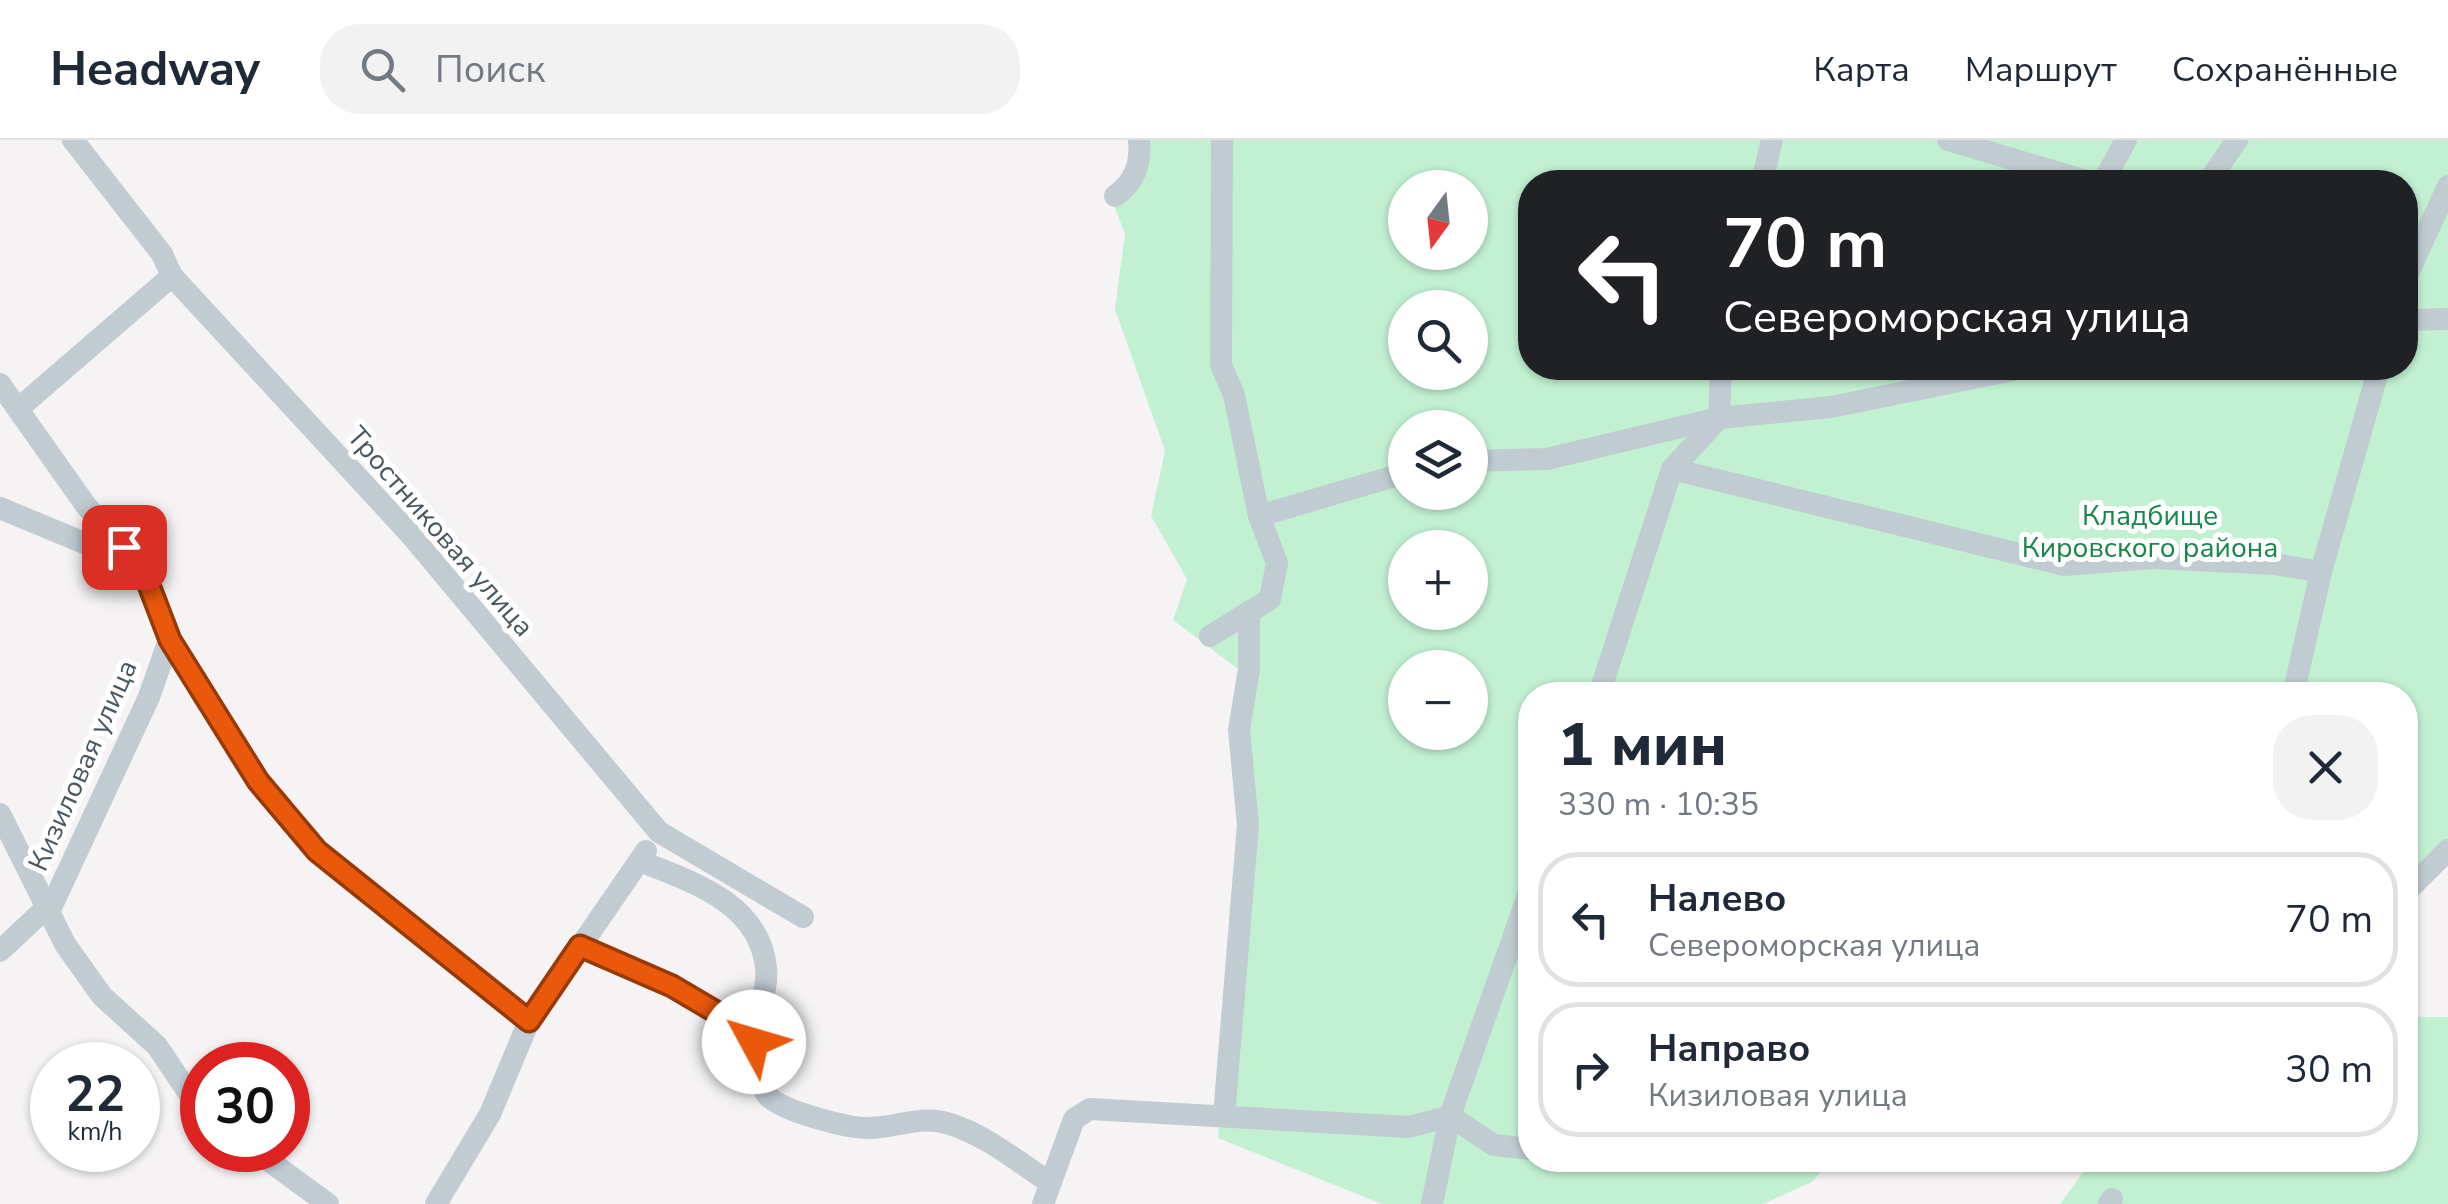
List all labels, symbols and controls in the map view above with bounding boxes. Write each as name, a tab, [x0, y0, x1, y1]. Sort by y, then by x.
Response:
search box	[320, 24, 1020, 114]
text: Headway	[50, 36, 260, 102]
icon: search	[355, 42, 410, 97]
text: Поиск	[435, 44, 545, 95]
text: Карта	[1813, 46, 1910, 93]
text: Маршрут	[1965, 46, 2117, 93]
text: Сохранённые	[2172, 46, 2398, 93]
north arrow	[1388, 170, 1488, 270]
map controls	[1388, 170, 1488, 750]
text: 70 m	[1723, 196, 1887, 292]
icon: left	[1558, 210, 1688, 340]
text: Североморская улица	[1723, 287, 2191, 348]
button: search	[1388, 290, 1488, 390]
button: layers	[1388, 410, 1488, 510]
street label: Тростниковая улица	[338, 418, 542, 645]
park label: Кладбище Кировского района	[2022, 497, 2278, 567]
pin	[82, 505, 167, 590]
icon: arrive	[97, 520, 152, 575]
button: +	[1388, 530, 1488, 630]
button: −	[1388, 650, 1488, 750]
street label: Кизиловая улица	[19, 654, 146, 877]
text: 1 мин	[1558, 704, 1727, 786]
button: close	[2273, 715, 2378, 820]
text: 330 m · 10:35	[1558, 783, 1759, 826]
text: Налево	[1648, 873, 1787, 924]
icon: left	[1563, 892, 1618, 947]
text: 70 m	[2285, 894, 2373, 945]
text: Североморская улица	[1648, 924, 1981, 967]
position arrow	[702, 990, 806, 1094]
text: Направо	[1648, 1023, 1810, 1074]
speed limit sign: 30	[180, 1042, 310, 1172]
icon: right	[1563, 1042, 1618, 1097]
text: 30 m	[2285, 1044, 2373, 1095]
text: 22	[65, 1060, 125, 1129]
text: Кизиловая улица	[1648, 1074, 1908, 1117]
text: km/h	[67, 1115, 123, 1149]

